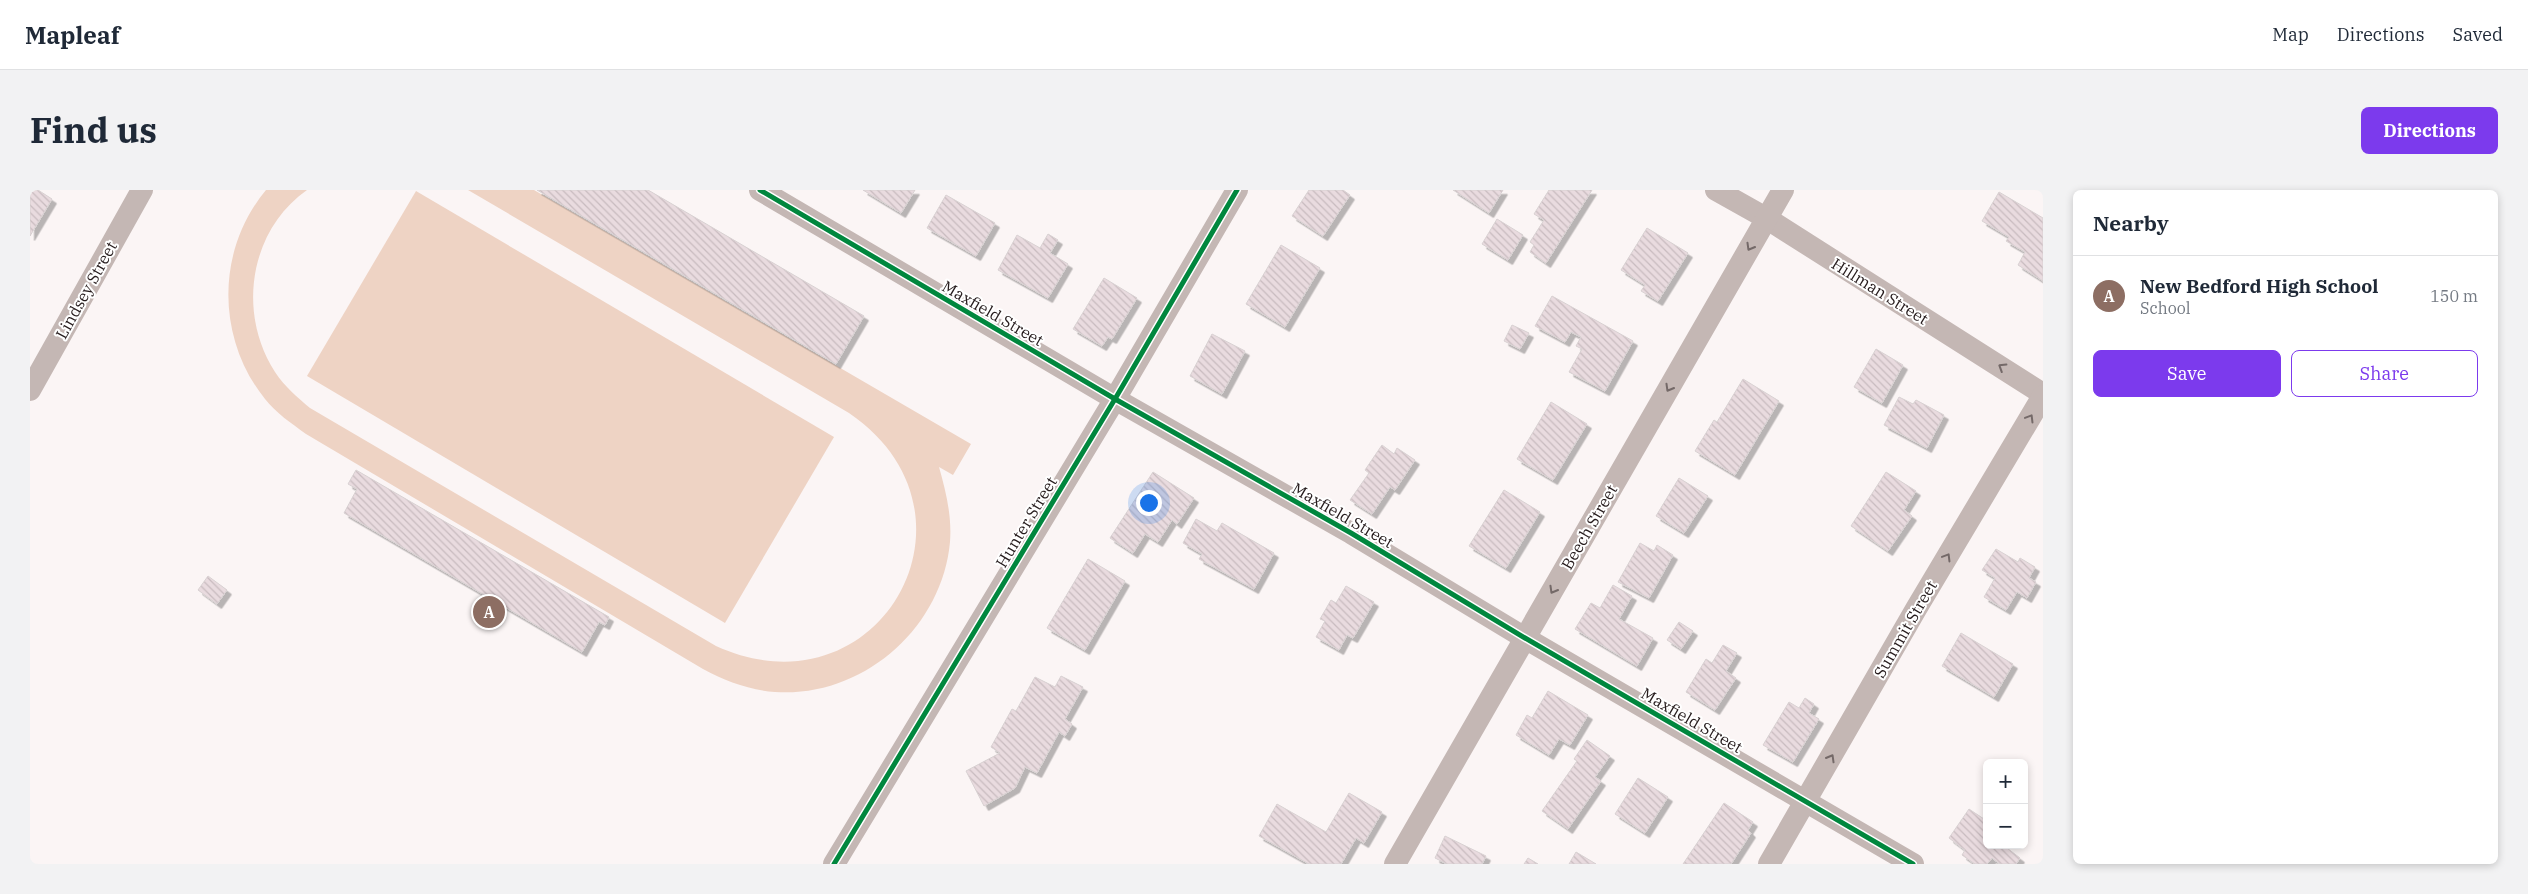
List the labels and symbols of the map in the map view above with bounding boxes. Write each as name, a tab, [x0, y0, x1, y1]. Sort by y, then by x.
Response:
street label: Lindsey Street	[51, 238, 121, 342]
one-way arrow	[1746, 242, 1756, 251]
street label: Hillman Street	[1828, 253, 1932, 329]
street label: Maxfield Street	[939, 276, 1047, 350]
one-way arrow	[1998, 364, 2007, 374]
one-way arrow	[1665, 383, 1675, 392]
one-way arrow	[2024, 414, 2034, 423]
street label: Hunter Street	[991, 473, 1061, 571]
street label: Maxfield Street	[1289, 478, 1397, 552]
street label: Beech Street	[1557, 481, 1622, 573]
your location	[1136, 490, 1162, 516]
one-way arrow	[1940, 553, 1950, 562]
street label: Summit Street	[1869, 576, 1941, 681]
one-way arrow	[1549, 585, 1559, 594]
pin: A	[473, 593, 505, 631]
street label: Maxfield Street	[1638, 683, 1746, 757]
one-way arrow	[1824, 755, 1834, 764]

